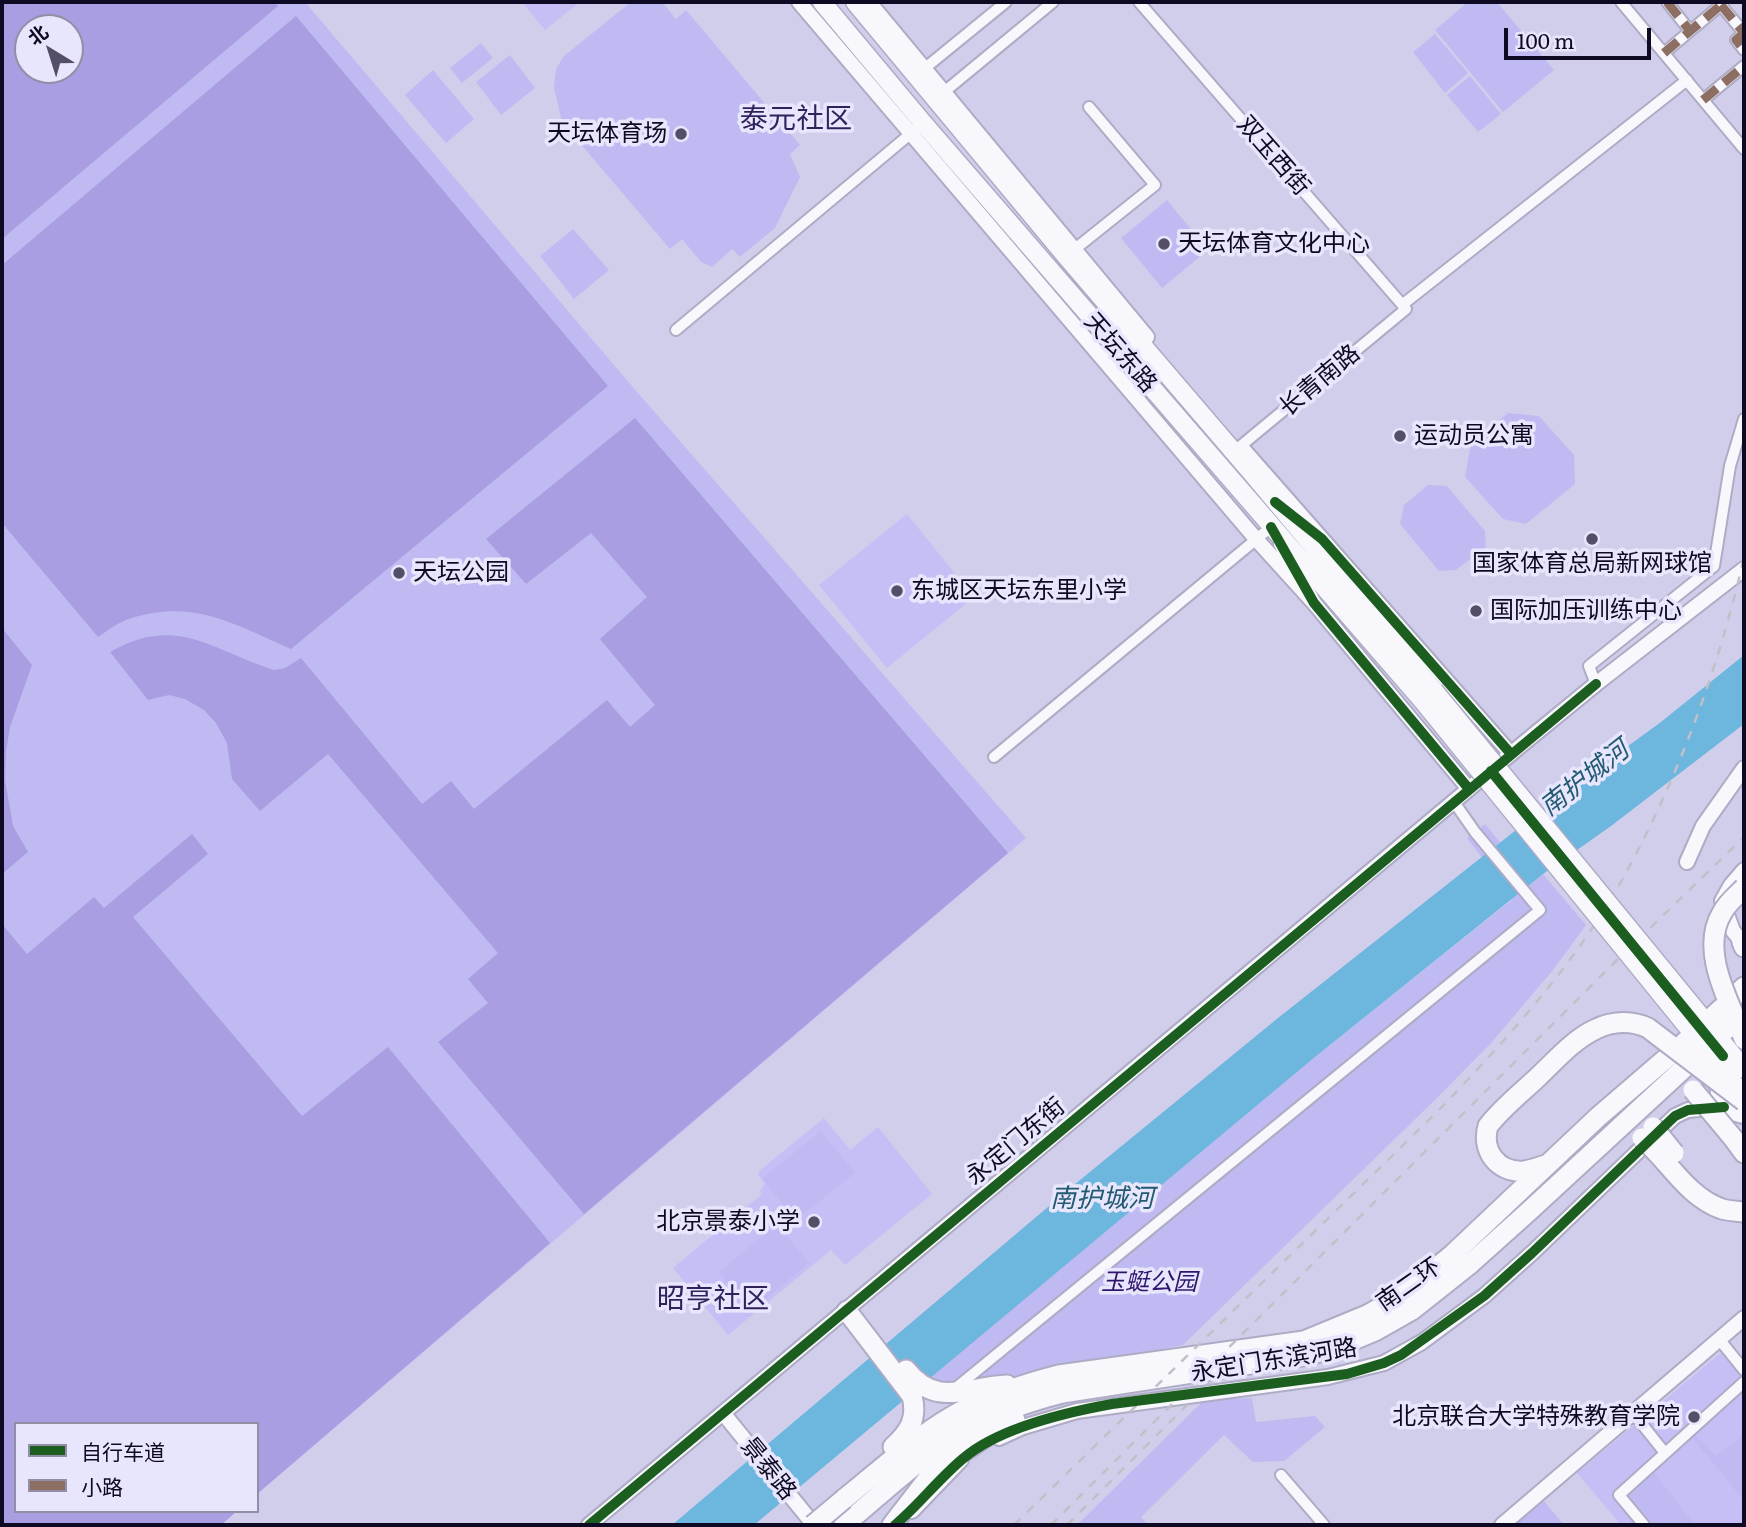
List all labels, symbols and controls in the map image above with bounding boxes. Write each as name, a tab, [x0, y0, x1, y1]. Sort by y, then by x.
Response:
north arrow	[14, 14, 84, 84]
scale bar	[1508, 14, 1655, 58]
text: 北	[21, 17, 53, 51]
text: 100 m	[1517, 24, 1574, 55]
district label: 泰元社区	[740, 103, 852, 137]
street label: 双玉西街	[1231, 110, 1315, 202]
place label: 天坛体育场	[547, 120, 667, 148]
marker: 天坛体育场	[673, 126, 689, 142]
place label: 天坛体育文化中心	[1178, 230, 1370, 258]
marker: 天坛体育文化中心	[1156, 236, 1172, 252]
street label: 天坛东路	[1078, 307, 1162, 399]
street label: 长青南路	[1274, 339, 1366, 423]
place label: 运动员公寓	[1414, 422, 1534, 450]
marker: 运动员公寓	[1392, 428, 1408, 444]
marker: 国家体育总局新网球馆	[1584, 531, 1600, 547]
place label: 国家体育总局新网球馆	[1472, 550, 1712, 578]
place label: 天坛公园	[413, 559, 509, 587]
marker: 天坛公园	[391, 565, 407, 581]
place label: 东城区天坛东里小学	[911, 577, 1127, 605]
marker: 东城区天坛东里小学	[889, 583, 905, 599]
place label: 国际加压训练中心	[1490, 597, 1682, 625]
marker: 国际加压训练中心	[1468, 603, 1484, 619]
water label: 南护城河	[1534, 735, 1636, 823]
street label: 永定门东街	[961, 1092, 1071, 1192]
water label: 南护城河	[1050, 1183, 1154, 1215]
place label: 北京景泰小学	[656, 1208, 800, 1236]
marker: 北京景泰小学	[806, 1214, 822, 1230]
street label: 南二环	[1371, 1253, 1447, 1317]
park label: 玉蜓公园	[1101, 1269, 1197, 1297]
district label: 昭亨社区	[657, 1283, 769, 1317]
street label: 永定门东滨河路	[1189, 1334, 1359, 1388]
place label: 北京联合大学特殊教育学院	[1392, 1403, 1680, 1431]
marker: 北京联合大学特殊教育学院	[1686, 1409, 1702, 1425]
legend	[14, 1422, 259, 1513]
street label: 景泰路	[734, 1432, 802, 1506]
text: 自行车道	[81, 1435, 165, 1466]
text: 小路	[81, 1470, 123, 1501]

